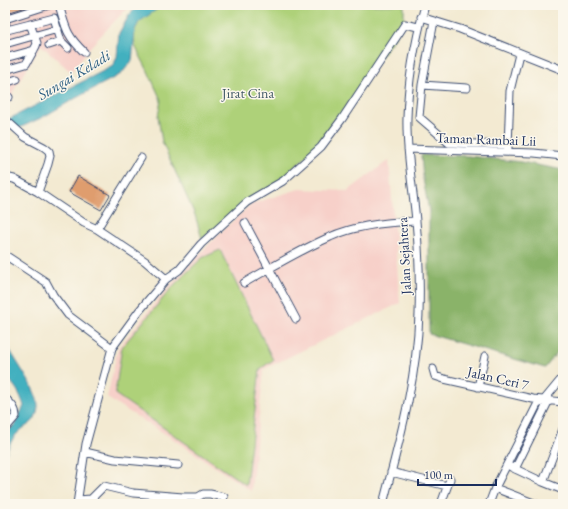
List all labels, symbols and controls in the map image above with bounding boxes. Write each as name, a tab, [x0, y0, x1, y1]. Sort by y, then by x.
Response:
water label: Sungai Keladi	[33, 45, 114, 104]
park label: Jirat Cina	[221, 84, 274, 102]
street label: Taman Rambai Lii	[436, 128, 537, 150]
street label: Jalan Sejahtera	[393, 216, 415, 296]
street label: Jalan Ceri 7	[465, 362, 531, 394]
scale bar	[418, 461, 496, 487]
text: 100 m	[424, 467, 454, 483]

